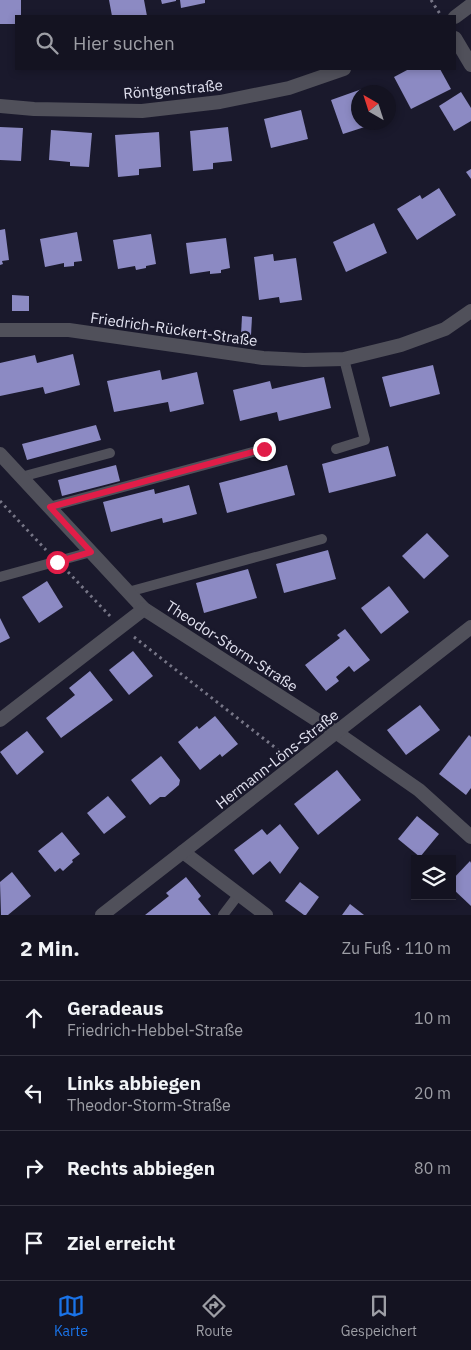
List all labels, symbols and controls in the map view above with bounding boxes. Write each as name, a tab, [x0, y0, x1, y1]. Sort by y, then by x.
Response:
search box	[15, 15, 456, 70]
icon: search	[33, 29, 61, 57]
text: Hier suchen	[73, 31, 175, 55]
street label: Röntgenstraße	[122, 75, 224, 103]
north arrow	[351, 85, 396, 130]
street label: Friedrich-Rückert-Straße	[89, 308, 259, 350]
route end	[253, 438, 276, 461]
route start	[46, 551, 69, 574]
street label: Theodor-Storm-Straße	[162, 596, 302, 696]
street label: Hermann-Löns-Straße	[212, 705, 342, 813]
map controls	[411, 855, 456, 900]
button: layers	[411, 855, 456, 900]
text: 2 Min.	[20, 934, 80, 962]
text: Zu Fuß · 110 m	[342, 938, 451, 958]
text: Geradeaus	[67, 996, 164, 1020]
icon: ahead	[20, 1004, 48, 1032]
text: 10 m	[414, 1008, 451, 1028]
text: Friedrich-Hebbel-Straße	[67, 1020, 243, 1040]
text: Links abbiegen	[67, 1071, 201, 1095]
icon: left	[20, 1079, 48, 1107]
text: 20 m	[414, 1083, 451, 1103]
text: Theodor-Storm-Straße	[67, 1095, 231, 1115]
icon: right	[20, 1154, 48, 1182]
text: Rechts abbiegen	[67, 1156, 215, 1180]
text: 80 m	[414, 1158, 451, 1178]
icon: arrive	[20, 1229, 48, 1257]
text: Ziel erreicht	[67, 1231, 175, 1255]
tab: Karte	[54, 1292, 88, 1340]
tab: Route	[196, 1292, 233, 1340]
tab: Gespeichert	[341, 1292, 417, 1340]

